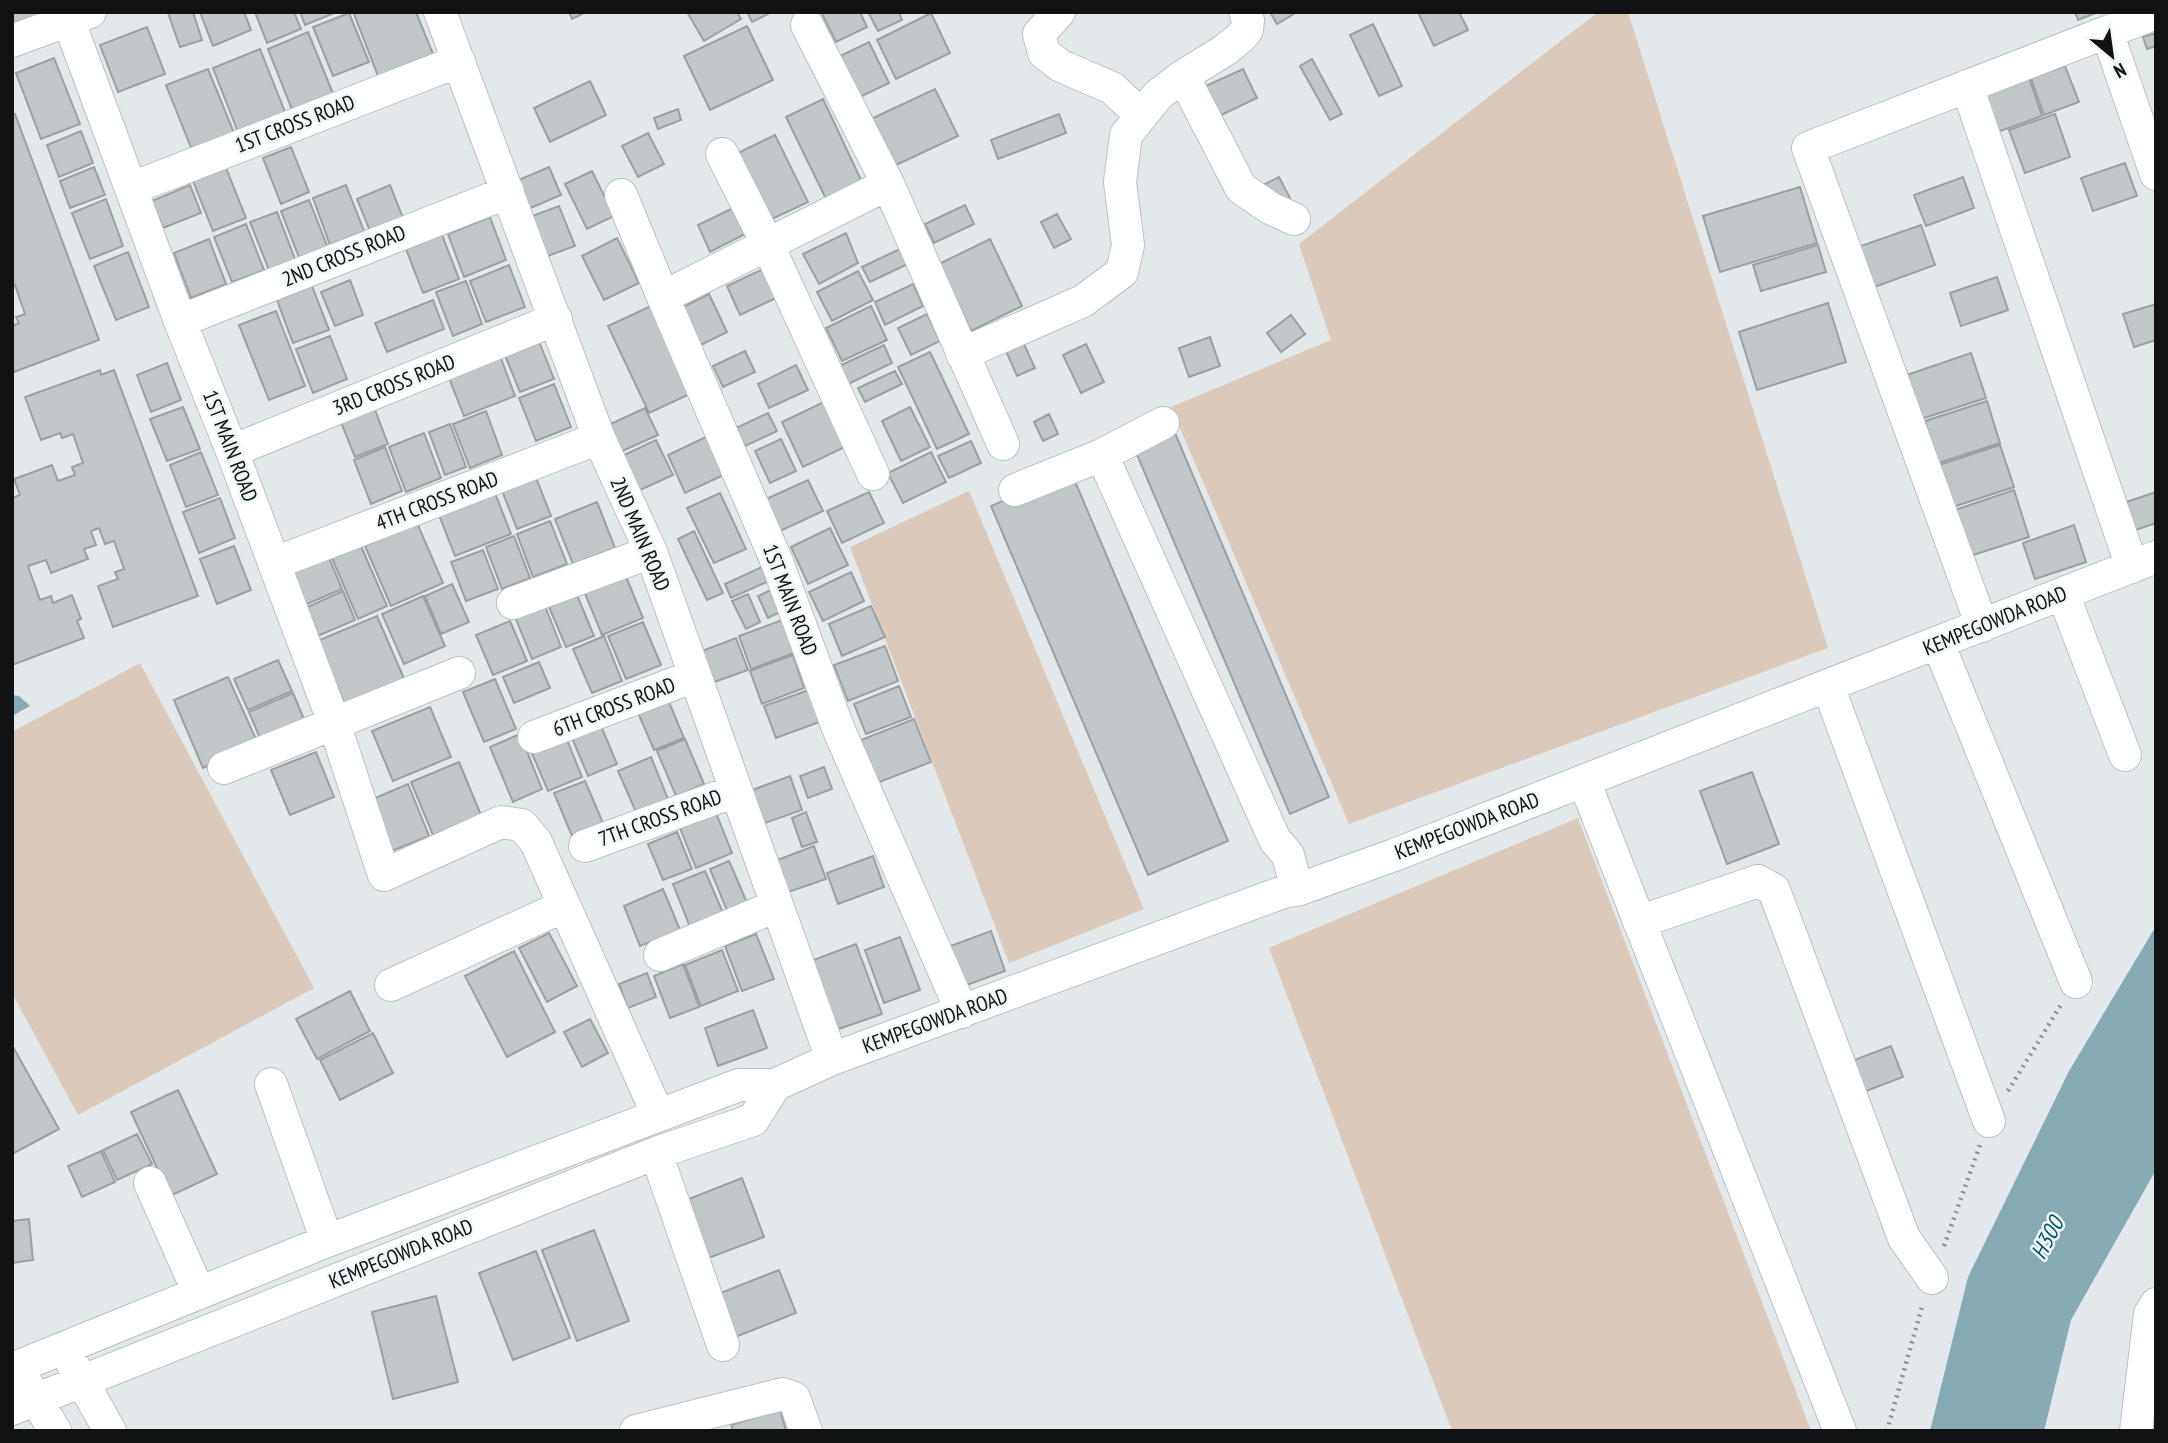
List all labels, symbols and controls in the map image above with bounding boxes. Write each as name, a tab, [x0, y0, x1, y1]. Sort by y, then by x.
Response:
north arrow	[2077, 21, 2147, 91]
text: N	[2110, 58, 2131, 84]
street label: 1ST CROSS ROAD	[231, 88, 359, 159]
street label: 2ND CROSS ROAD	[278, 219, 410, 293]
street label: 3RD CROSS ROAD	[329, 348, 459, 421]
street label: 1ST MAIN ROAD	[197, 386, 264, 505]
street label: 4TH CROSS ROAD	[372, 465, 502, 536]
street label: 2ND MAIN ROAD	[604, 473, 677, 595]
street label: 1ST MAIN ROAD	[757, 540, 824, 659]
street label: KEMPEGOWDA ROAD	[1919, 579, 2071, 662]
street label: 6TH CROSS ROAD	[549, 671, 679, 742]
street label: 7TH CROSS ROAD	[595, 783, 725, 852]
street label: KEMPEGOWDA ROAD	[1391, 786, 1543, 865]
street label: KEMPEGOWDA ROAD	[858, 982, 1011, 1059]
water label: H300	[2024, 1209, 2071, 1264]
street label: KEMPEGOWDA ROAD	[325, 1212, 477, 1295]

